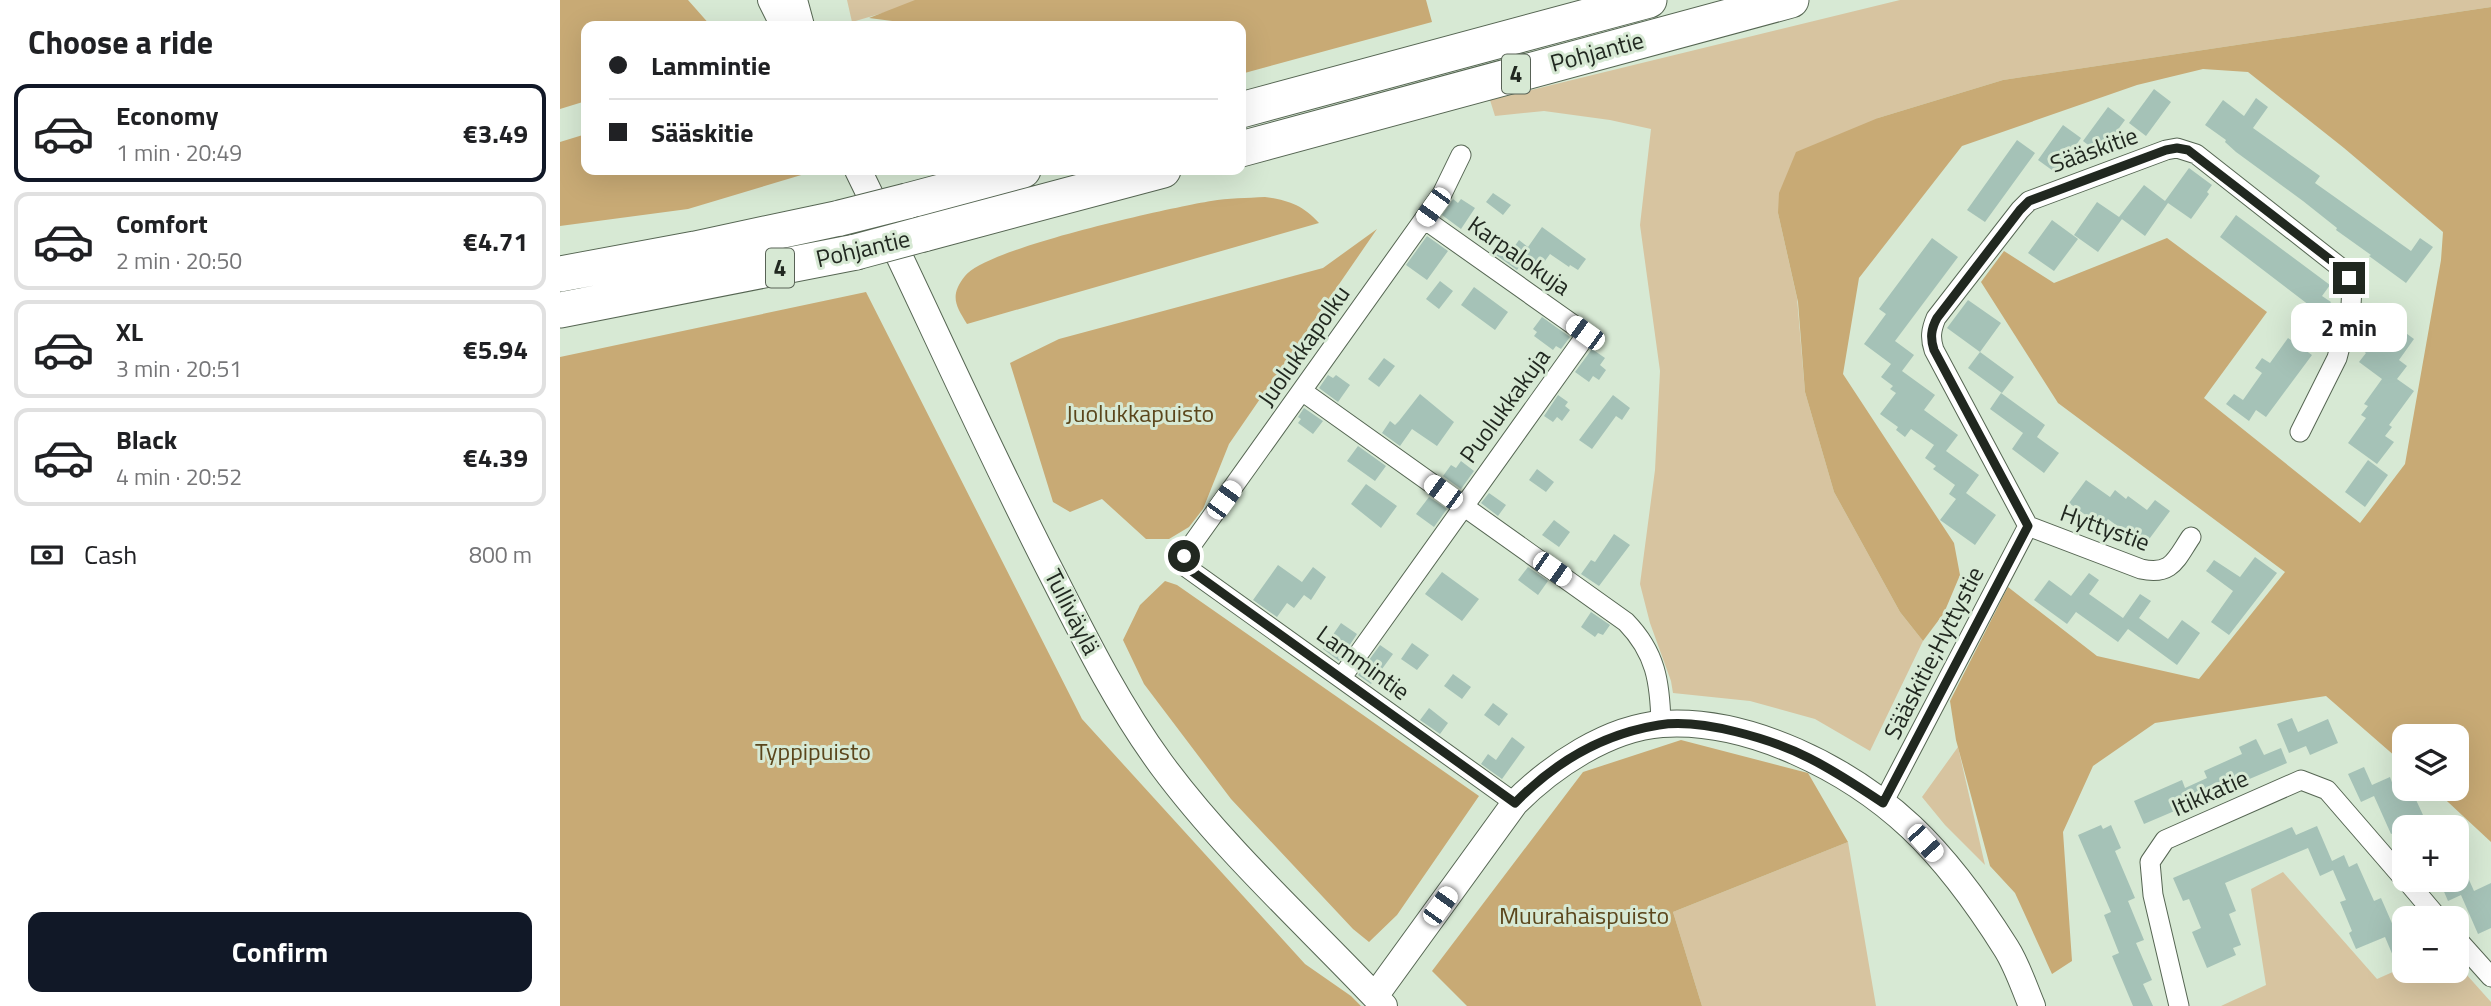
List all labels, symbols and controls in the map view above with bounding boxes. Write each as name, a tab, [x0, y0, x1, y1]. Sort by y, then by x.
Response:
text: Choose a ride	[28, 18, 213, 66]
street label: Pohjantie	[1546, 21, 1648, 81]
text: Lammintie	[651, 46, 771, 85]
road number: 4	[1502, 54, 1530, 94]
text: Economy	[116, 96, 218, 135]
icon: car	[32, 102, 95, 165]
text: Sääskitie	[651, 113, 754, 152]
text: €3.49	[463, 114, 528, 153]
street label: Sääskitie	[2045, 117, 2142, 181]
text: 1 min · 20:49	[116, 135, 242, 170]
car	[1413, 184, 1454, 230]
text: Comfort	[116, 204, 208, 243]
street label: Karpalokuja	[1461, 206, 1578, 304]
icon: car	[32, 210, 95, 273]
street label: Pohjantie	[812, 220, 913, 276]
text: €4.71	[463, 222, 528, 261]
text: 2 min · 20:50	[116, 243, 242, 278]
road number: 4	[766, 248, 794, 288]
route end	[2333, 262, 2365, 294]
street label: Juolukkapolku	[1248, 277, 1358, 413]
callout: 2 min	[2291, 302, 2407, 352]
text: 2 min	[2321, 310, 2377, 345]
text: XL	[116, 312, 143, 351]
car	[1562, 312, 1609, 354]
icon: car	[32, 318, 95, 381]
text: €5.94	[463, 330, 528, 369]
street label: Puolukkakuja	[1450, 340, 1558, 470]
text: 3 min · 20:51	[116, 351, 242, 386]
park label: Juolukkapuisto	[1066, 395, 1214, 431]
text: Black	[116, 420, 177, 459]
icon: car	[32, 426, 95, 489]
text: €4.39	[463, 438, 528, 477]
text: 4 min · 20:52	[116, 459, 242, 494]
car	[1420, 471, 1467, 513]
car	[1204, 477, 1245, 523]
street label: Hyttystie	[2055, 494, 2155, 560]
text: Cash	[84, 535, 137, 574]
icon: cash	[28, 536, 66, 574]
text: 800 m	[469, 537, 532, 572]
route start	[1168, 540, 1200, 572]
car	[1529, 548, 1576, 590]
street label: Sääskitie;Hyttystie	[1874, 560, 1992, 745]
street label: Tulliväylä	[1036, 562, 1110, 661]
street label: Lammintie	[1310, 616, 1418, 708]
map controls	[2392, 724, 2469, 983]
button: layers	[2392, 724, 2469, 801]
park label: Typpipuisto	[755, 733, 871, 769]
street label: Itikkatie	[2166, 759, 2254, 825]
button: +	[2392, 815, 2469, 892]
car	[1904, 820, 1947, 866]
car	[1420, 883, 1461, 929]
park label: Muurahaispuisto	[1499, 897, 1669, 933]
button: −	[2392, 906, 2469, 983]
button: Confirm	[28, 912, 532, 992]

